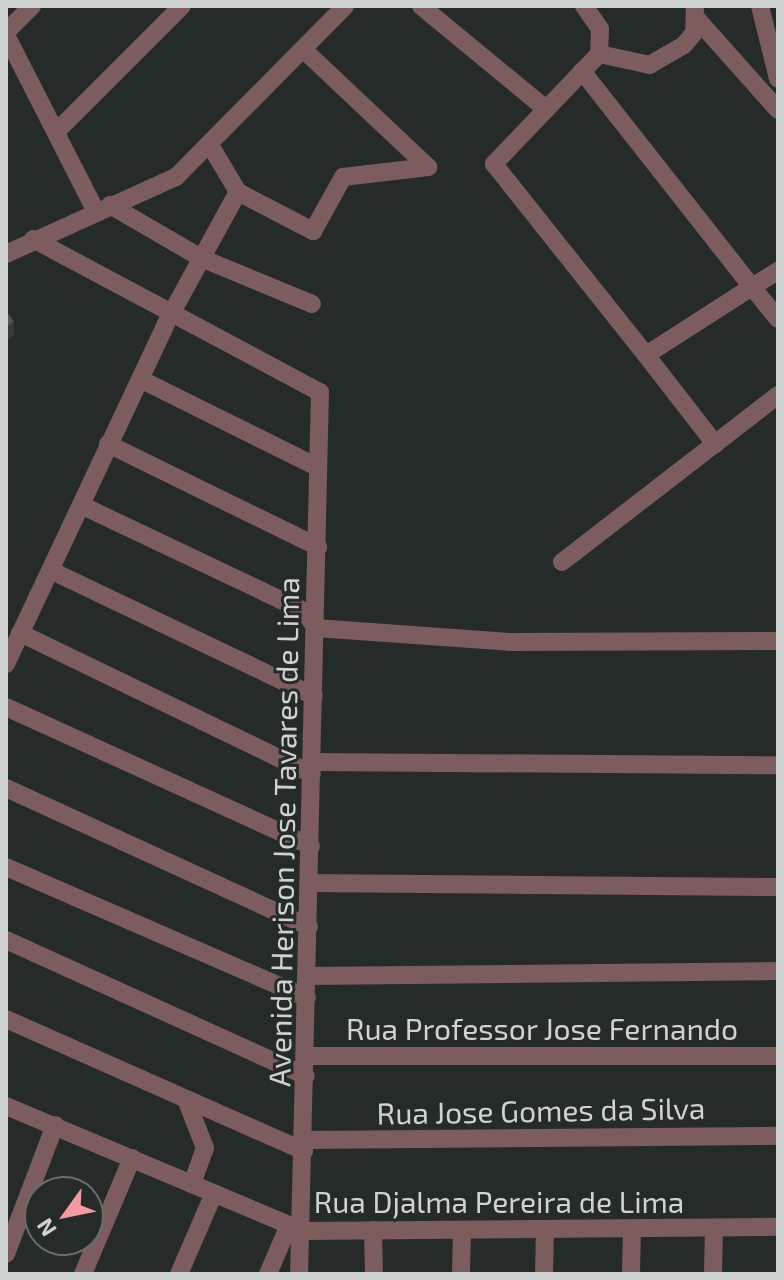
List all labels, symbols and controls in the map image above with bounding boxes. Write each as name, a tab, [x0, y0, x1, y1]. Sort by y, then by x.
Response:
street label: Avenida Herison Jose Tavares de Lima	[261, 576, 305, 1088]
street label: Rua Professor Jose Fernando	[345, 1010, 739, 1046]
street label: Rua Jose Gomes da Silva	[376, 1089, 706, 1131]
north arrow	[24, 1176, 104, 1256]
street label: Rua Djalma Pereira de Lima	[314, 1183, 684, 1219]
text: N	[30, 1214, 61, 1242]

